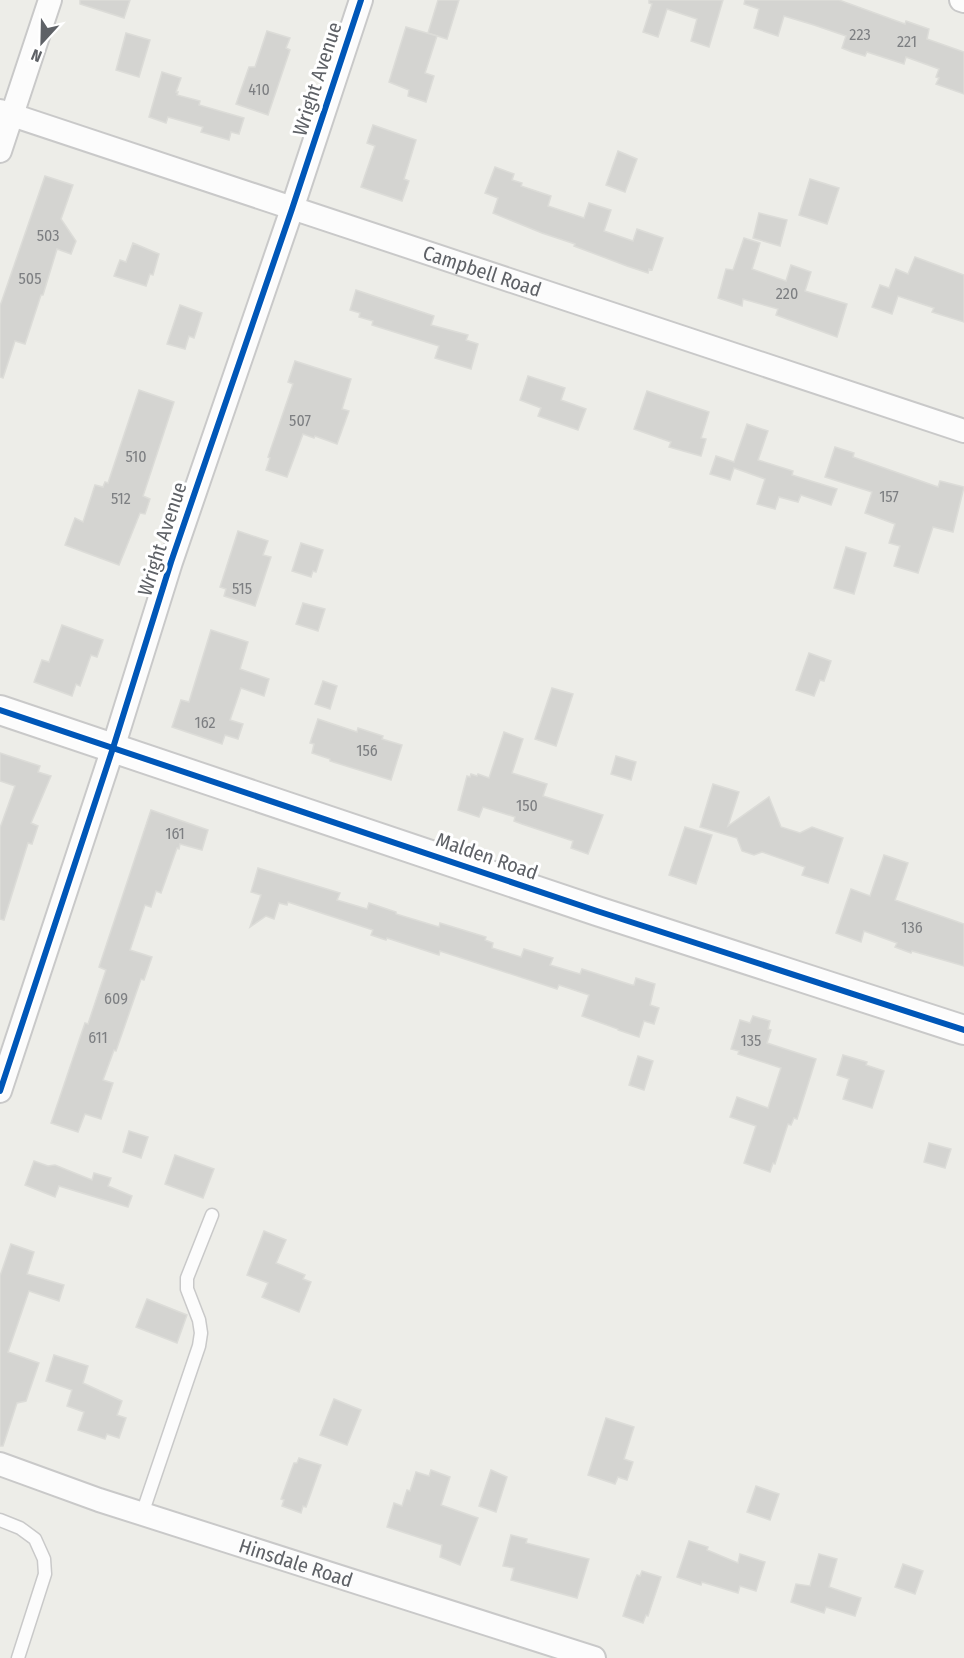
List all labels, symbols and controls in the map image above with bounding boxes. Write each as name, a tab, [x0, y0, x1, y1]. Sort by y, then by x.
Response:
north arrow	[12, 12, 72, 72]
street label: Wright Avenue	[287, 19, 347, 139]
house number: 223	[849, 25, 871, 44]
house number: 221	[897, 32, 917, 51]
text: N	[29, 45, 45, 66]
house number: 410	[248, 80, 270, 99]
house number: 503	[37, 226, 59, 245]
street label: Campbell Road	[420, 240, 544, 302]
house number: 505	[18, 269, 42, 288]
house number: 220	[776, 284, 798, 303]
house number: 507	[289, 411, 311, 430]
house number: 510	[125, 447, 147, 466]
street label: Wright Avenue	[132, 479, 192, 599]
house number: 157	[879, 487, 899, 506]
house number: 512	[111, 489, 131, 508]
house number: 515	[232, 579, 252, 598]
house number: 162	[194, 713, 216, 732]
house number: 156	[356, 741, 378, 760]
house number: 150	[516, 796, 538, 815]
house number: 161	[165, 824, 185, 843]
street label: Malden Road	[433, 827, 541, 885]
house number: 136	[901, 918, 923, 937]
house number: 609	[104, 989, 128, 1008]
house number: 611	[88, 1028, 108, 1047]
house number: 135	[741, 1031, 761, 1050]
street label: Hinsdale Road	[236, 1533, 356, 1592]

